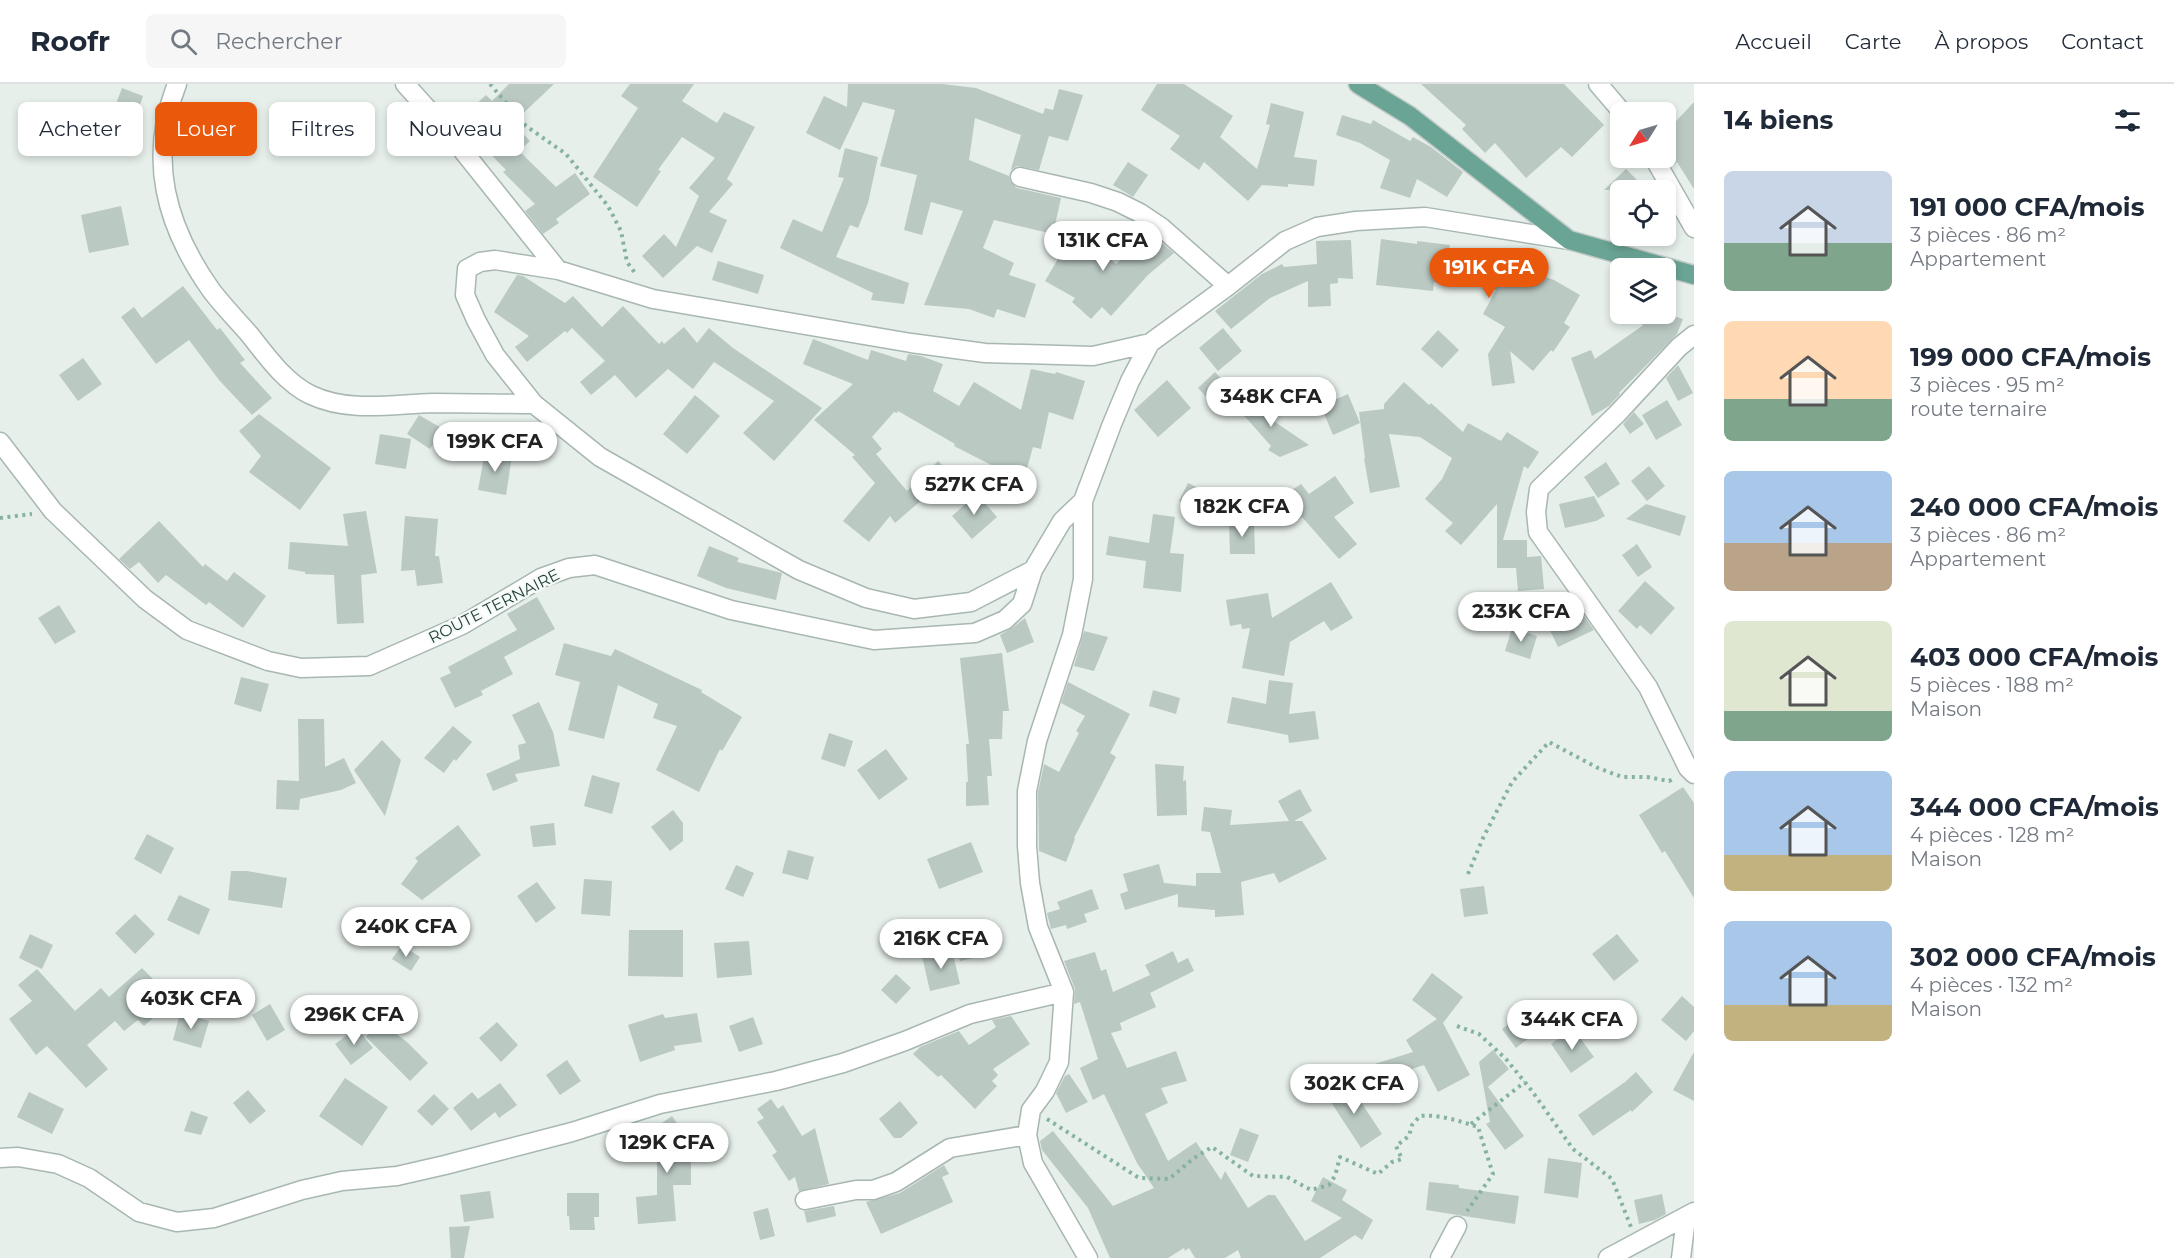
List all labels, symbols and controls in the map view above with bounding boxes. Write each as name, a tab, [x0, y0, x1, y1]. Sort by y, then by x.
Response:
search box	[146, 14, 566, 68]
text: Roofr	[30, 24, 110, 58]
icon: search	[167, 25, 200, 58]
text: Rechercher	[215, 28, 342, 55]
text: Accueil	[1735, 29, 1812, 54]
text: Carte	[1845, 29, 1901, 54]
text: À propos	[1934, 29, 2028, 54]
text: Contact	[2061, 29, 2144, 54]
chip: Acheter	[18, 102, 143, 156]
chip: Louer	[155, 102, 257, 156]
chip: Filtres	[269, 102, 375, 156]
chip: Nouveau	[387, 102, 524, 156]
north arrow	[1610, 102, 1676, 168]
map controls	[1610, 102, 1676, 324]
text: 14 biens	[1724, 104, 1833, 136]
icon: filters	[2111, 104, 2144, 137]
button: locate	[1610, 180, 1676, 246]
text: 191 000 CFA/mois	[1910, 191, 2145, 223]
icon: home	[1772, 195, 1844, 267]
pin: 131K CFA	[1041, 221, 1165, 272]
text: 3 pièces · 86 m²	[1910, 223, 2066, 247]
text: 131K CFA	[1058, 228, 1148, 252]
text: Appartement	[1910, 247, 2046, 271]
pin: 191K CFA	[1427, 248, 1551, 299]
text: 191K CFA	[1444, 255, 1534, 279]
button: layers	[1610, 258, 1676, 324]
text: 199 000 CFA/mois	[1910, 341, 2151, 373]
icon: home	[1772, 345, 1844, 417]
text: 3 pièces · 95 m²	[1910, 373, 2065, 397]
pin: 348K CFA	[1209, 377, 1333, 428]
text: 348K CFA	[1220, 384, 1322, 408]
text: route ternaire	[1910, 397, 2047, 421]
pin: 199K CFA	[433, 422, 557, 473]
text: 199K CFA	[447, 429, 543, 453]
pin: 527K CFA	[912, 465, 1036, 516]
text: 527K CFA	[925, 472, 1023, 496]
pin: 182K CFA	[1180, 487, 1304, 538]
text: 240 000 CFA/mois	[1910, 491, 2158, 523]
text: 182K CFA	[1194, 494, 1290, 518]
icon: home	[1772, 495, 1844, 567]
text: 3 pièces · 86 m²	[1910, 523, 2066, 547]
text: Appartement	[1910, 547, 2046, 571]
street label: ROUTE TERNAIRE	[425, 565, 563, 647]
pin: 233K CFA	[1459, 592, 1583, 643]
text: 233K CFA	[1472, 599, 1570, 623]
text: 403 000 CFA/mois	[1910, 641, 2158, 673]
icon: home	[1772, 645, 1844, 717]
text: 5 pièces · 188 m²	[1910, 673, 2074, 697]
text: Maison	[1910, 697, 1982, 721]
text: 344 000 CFA/mois	[1910, 791, 2159, 823]
icon: home	[1772, 795, 1844, 867]
text: 4 pièces · 128 m²	[1910, 823, 2074, 847]
text: Maison	[1910, 847, 1982, 871]
pin: 240K CFA	[344, 907, 468, 958]
text: 240K CFA	[355, 914, 457, 938]
pin: 216K CFA	[879, 919, 1003, 970]
text: 216K CFA	[894, 926, 988, 950]
text: 302 000 CFA/mois	[1910, 941, 2156, 973]
icon: home	[1772, 945, 1844, 1017]
text: 4 pièces · 132 m²	[1910, 973, 2073, 997]
pin: 403K CFA	[129, 979, 253, 1030]
text: 403K CFA	[140, 986, 242, 1010]
pin: 296K CFA	[292, 995, 416, 1046]
text: Maison	[1910, 997, 1982, 1021]
pin: 344K CFA	[1510, 1000, 1634, 1051]
text: 296K CFA	[304, 1002, 404, 1026]
text: 344K CFA	[1521, 1007, 1623, 1031]
pin: 302K CFA	[1292, 1064, 1416, 1115]
text: 302K CFA	[1304, 1071, 1404, 1095]
pin: 129K CFA	[605, 1123, 729, 1174]
text: 129K CFA	[620, 1130, 714, 1154]

